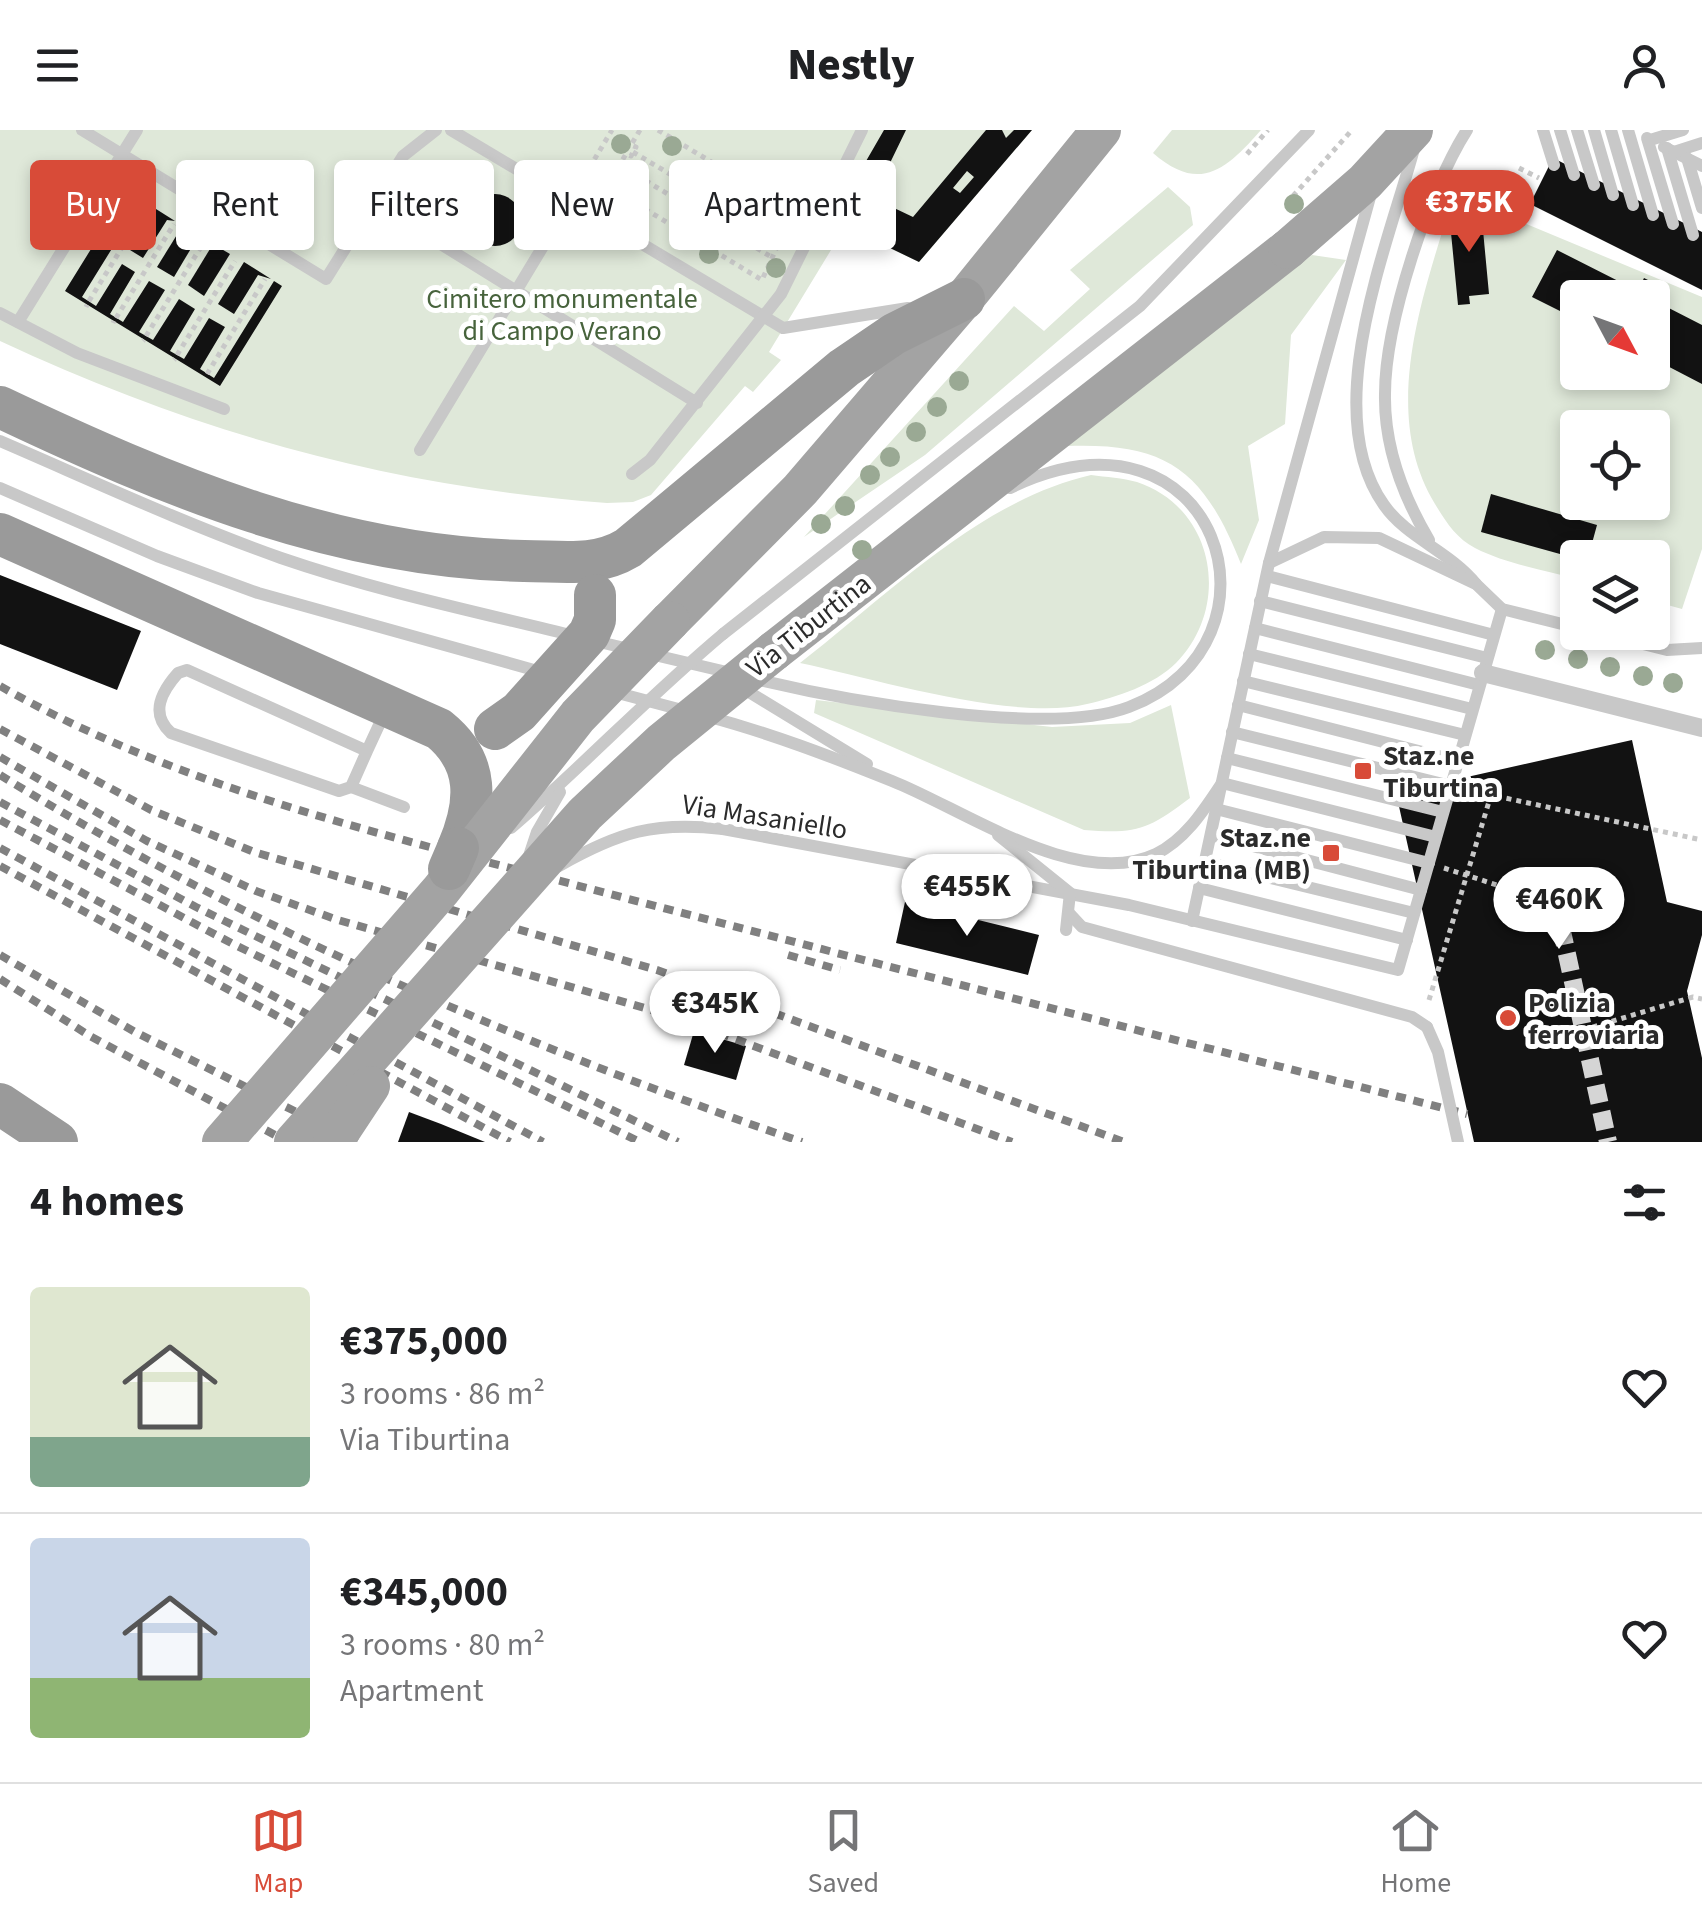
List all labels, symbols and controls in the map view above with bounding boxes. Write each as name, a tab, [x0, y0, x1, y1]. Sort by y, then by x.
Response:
text: Nestly	[787, 33, 915, 97]
icon: menu	[30, 38, 85, 93]
icon: person	[1617, 38, 1672, 93]
chip: Buy	[30, 160, 156, 250]
chip: Rent	[176, 160, 314, 250]
chip: Filters	[334, 160, 494, 250]
chip: New	[514, 160, 649, 250]
chip: Apartment	[669, 160, 896, 250]
pin: €375K	[1399, 170, 1539, 255]
text: €375K	[1425, 179, 1513, 225]
park label: Cimitero monumentale di Campo Verano	[426, 279, 698, 351]
north arrow	[1560, 280, 1670, 390]
map controls	[1560, 280, 1670, 650]
button: locate	[1560, 410, 1670, 520]
button: layers	[1560, 540, 1670, 650]
street label: Via Tiburtina	[738, 564, 880, 687]
place label: Staz.ne Tiburtina	[1383, 736, 1499, 808]
marker: Staz.ne Tiburtina	[1352, 760, 1374, 782]
street label: Via Masaniello	[679, 784, 850, 850]
place label: Staz.ne Tiburtina (MB)	[1132, 818, 1311, 890]
marker: Staz.ne Tiburtina (MB)	[1320, 842, 1342, 864]
pin: €455K	[897, 854, 1037, 939]
text: €455K	[923, 863, 1011, 909]
pin: €460K	[1489, 867, 1629, 952]
text: €460K	[1515, 876, 1603, 922]
pin: €345K	[645, 971, 785, 1056]
text: €345K	[671, 980, 759, 1026]
place label: Polizia ferroviaria	[1528, 983, 1660, 1055]
marker: Polizia ferroviaria	[1497, 1007, 1519, 1029]
text: 4 homes	[30, 1172, 184, 1232]
icon: filters	[1617, 1175, 1672, 1230]
text: €375,000	[340, 1311, 508, 1371]
icon: home	[110, 1327, 230, 1447]
icon: heart	[1617, 1360, 1672, 1415]
text: 3 rooms · 86 m²	[340, 1371, 545, 1417]
text: Via Tiburtina	[340, 1417, 510, 1463]
text: €345,000	[340, 1562, 508, 1622]
icon: home	[110, 1578, 230, 1698]
icon: heart	[1617, 1611, 1672, 1666]
text: 3 rooms · 80 m²	[340, 1622, 545, 1668]
text: Apartment	[340, 1668, 483, 1714]
tab: Map	[251, 1803, 306, 1903]
tab: Saved	[807, 1803, 879, 1903]
tab: Home	[1381, 1803, 1451, 1903]

